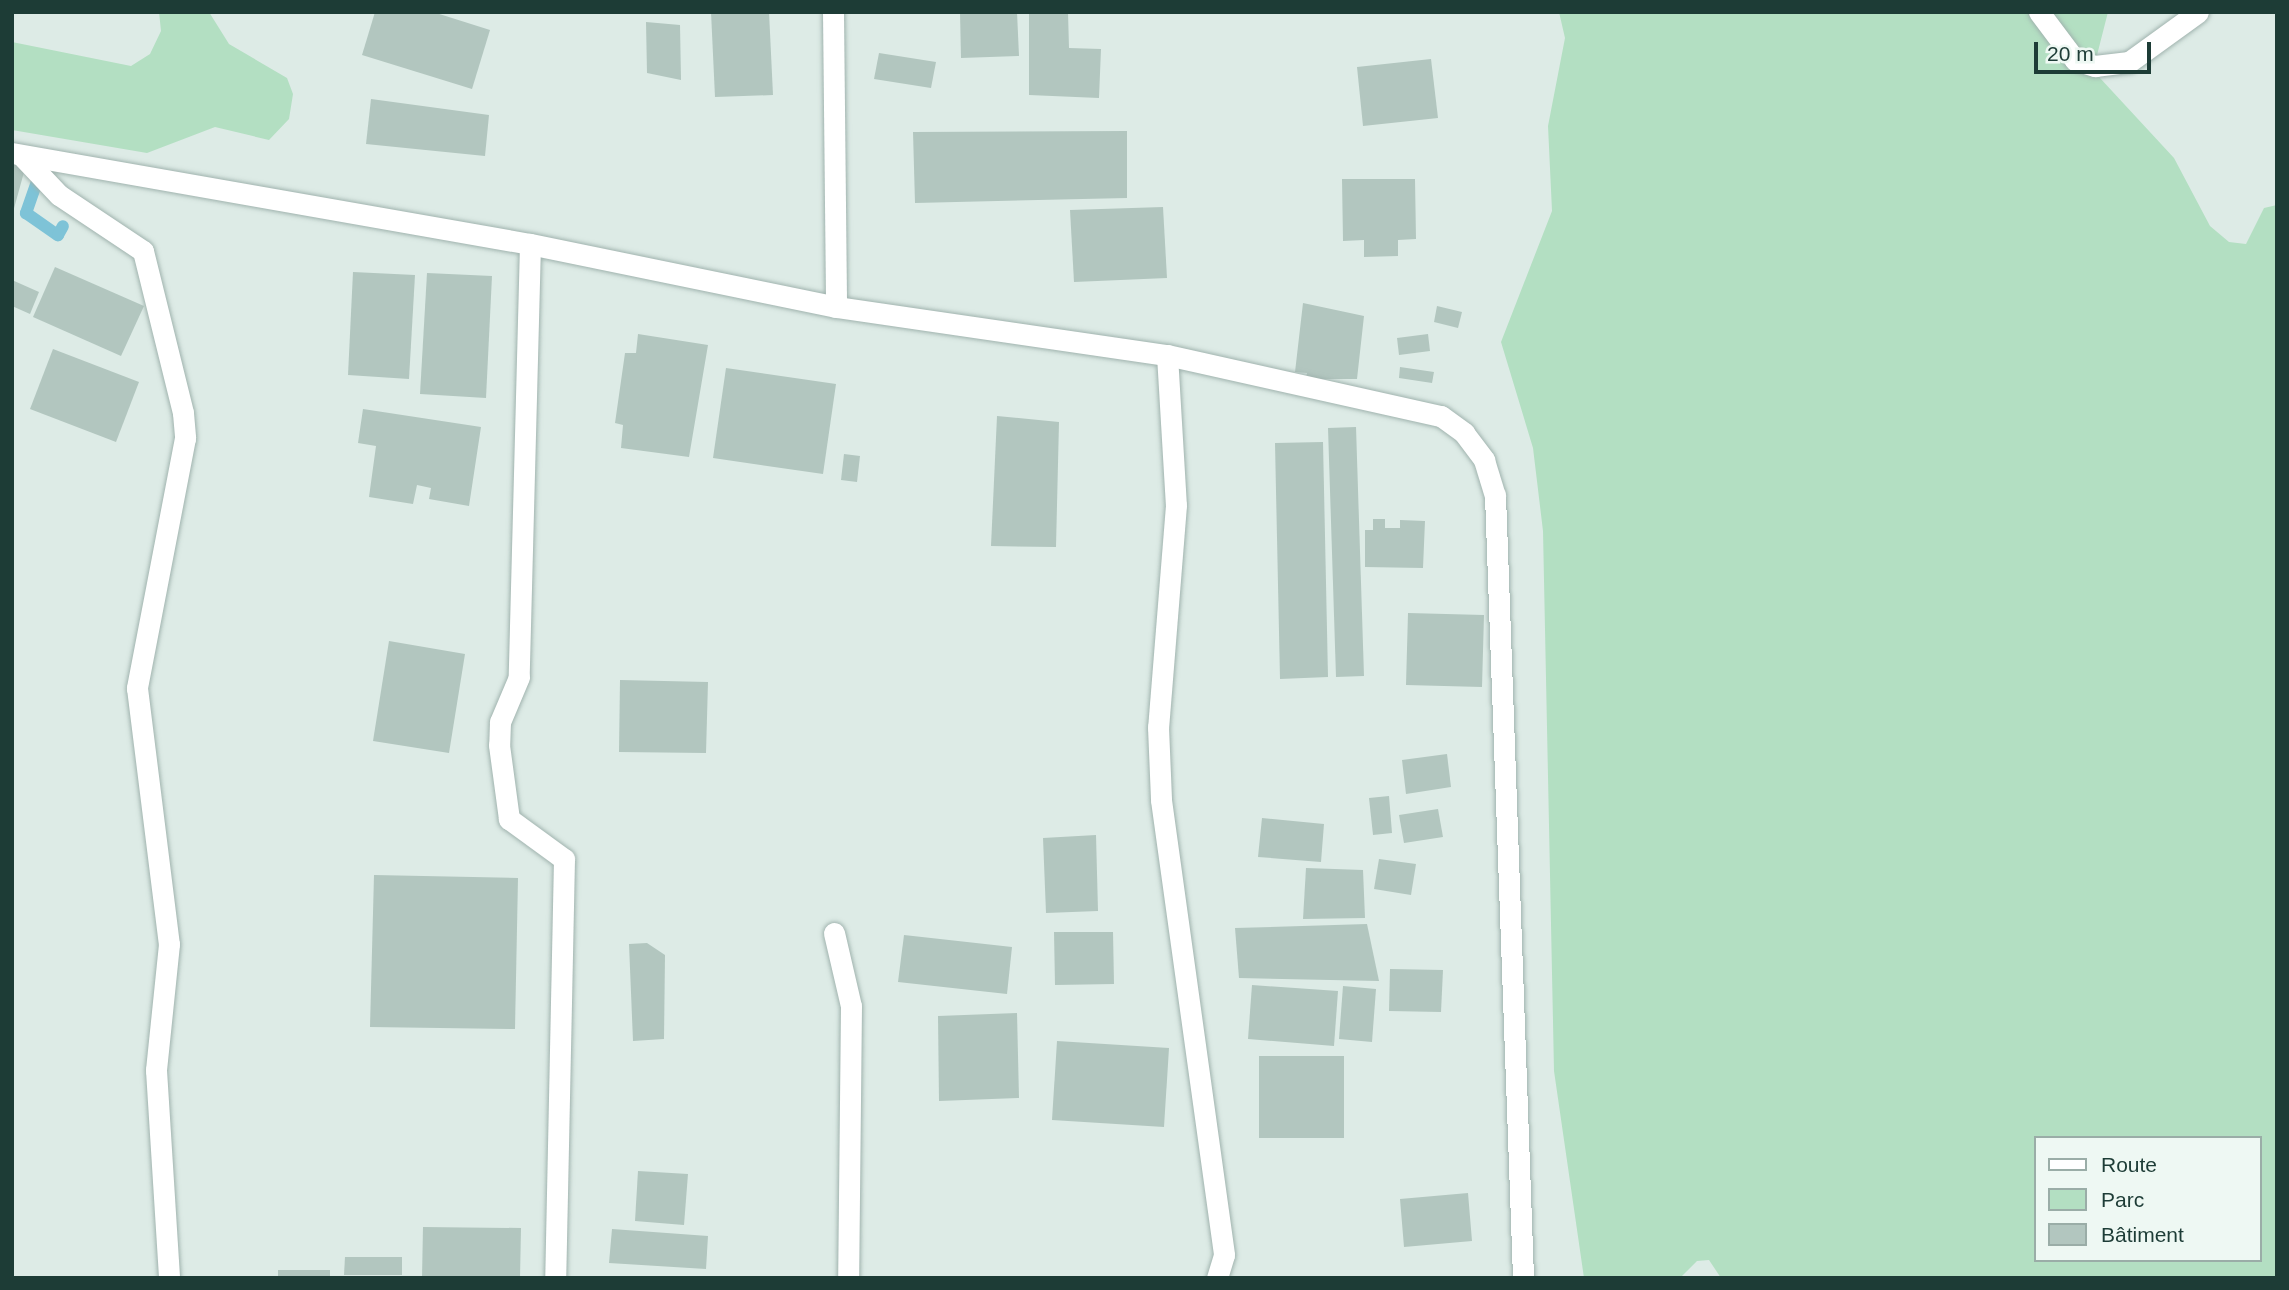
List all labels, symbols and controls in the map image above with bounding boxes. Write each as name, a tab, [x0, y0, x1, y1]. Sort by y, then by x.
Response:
scale bar	[2037, 28, 2154, 72]
text: 20 m	[2047, 42, 2094, 65]
legend	[2034, 1136, 2261, 1262]
text: Route	[2101, 1153, 2157, 1176]
text: Parc	[2101, 1188, 2144, 1211]
text: Bâtiment	[2101, 1223, 2184, 1246]

